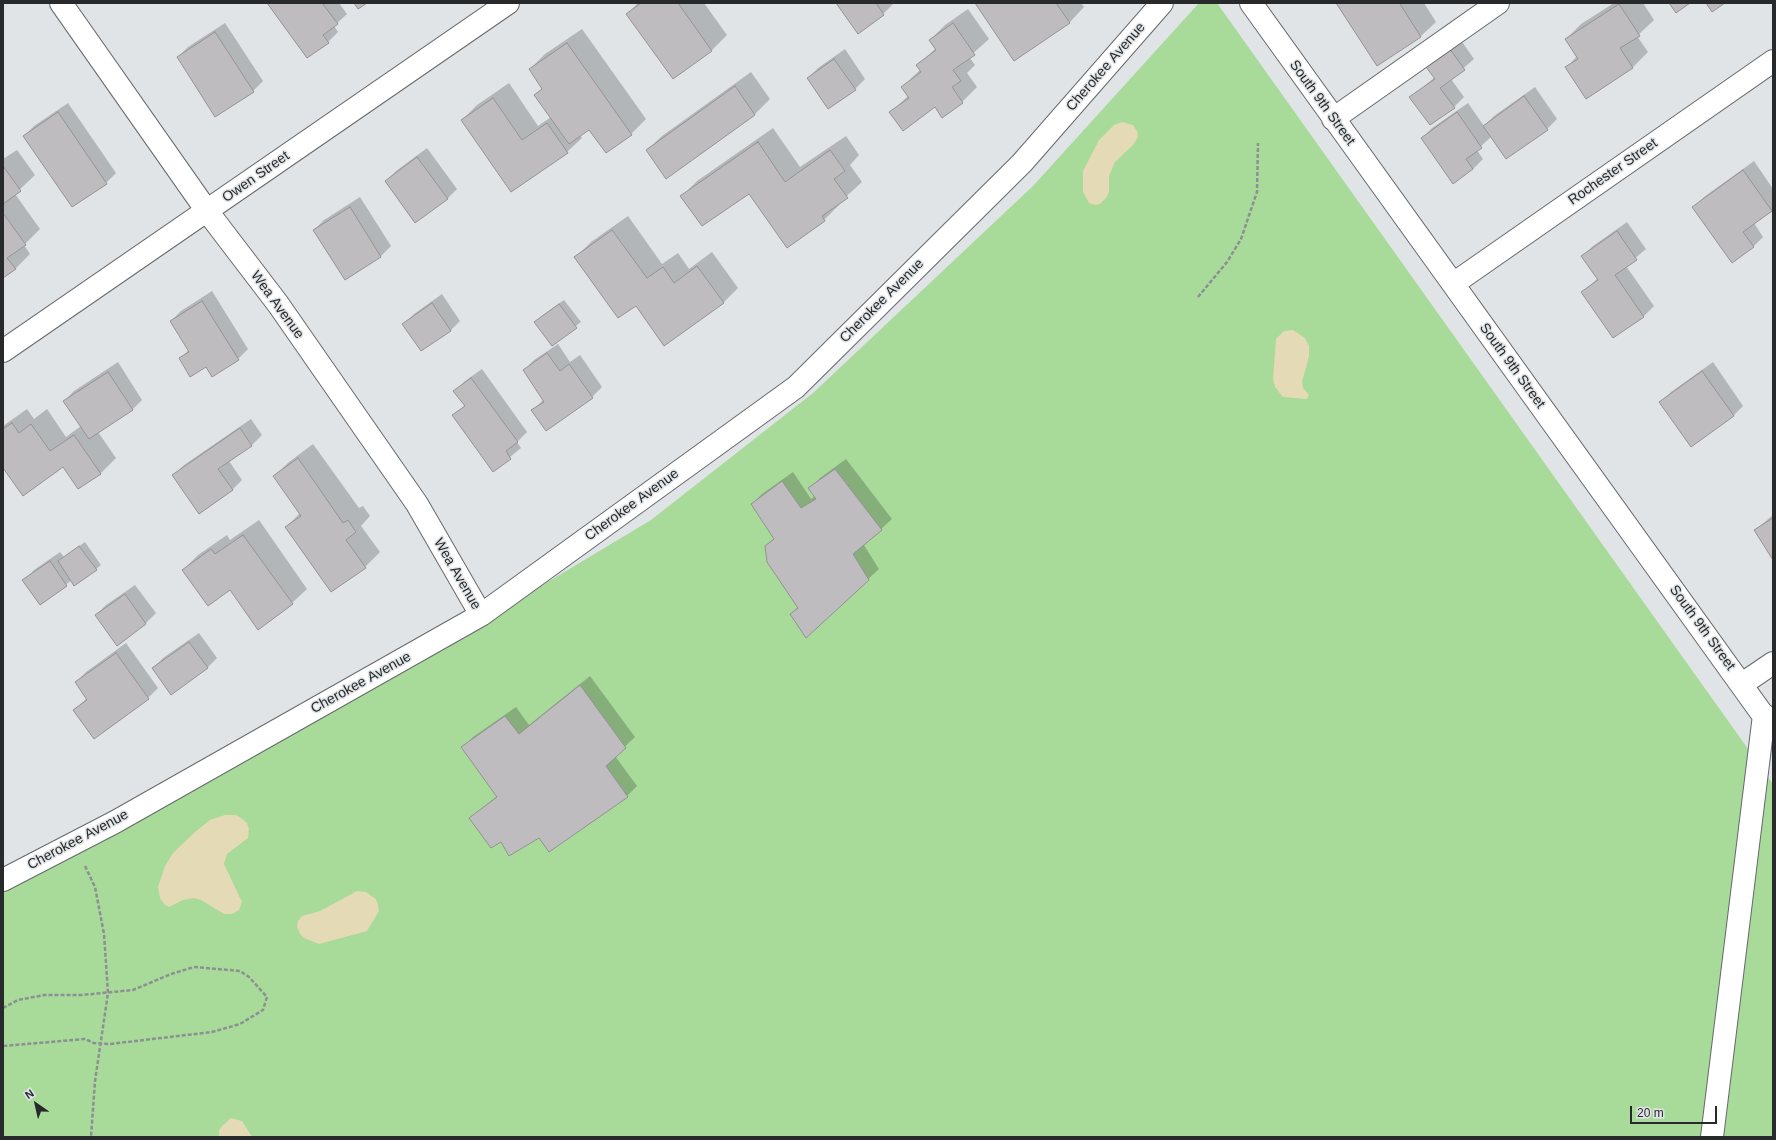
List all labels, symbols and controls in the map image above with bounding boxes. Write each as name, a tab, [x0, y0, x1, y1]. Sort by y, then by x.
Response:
street label: Cherokee Avenue	[1063, 19, 1149, 115]
street label: South 9th Street	[1285, 57, 1359, 149]
street label: Rochester Street	[1565, 135, 1661, 209]
street label: Owen Street	[219, 148, 293, 206]
street label: Cherokee Avenue	[837, 256, 927, 346]
street label: Wea Avenue	[247, 268, 307, 342]
street label: South 9th Street	[1475, 320, 1549, 412]
street label: Cherokee Avenue	[582, 465, 682, 545]
street label: Wea Avenue	[430, 535, 484, 613]
street label: South 9th Street	[1665, 582, 1739, 674]
street label: Cherokee Avenue	[308, 649, 414, 717]
street label: Cherokee Avenue	[25, 806, 131, 874]
north arrow	[16, 1084, 56, 1124]
text: N	[23, 1087, 36, 1101]
scale bar	[1632, 1098, 1719, 1124]
text: 20 m	[1637, 1106, 1664, 1120]

